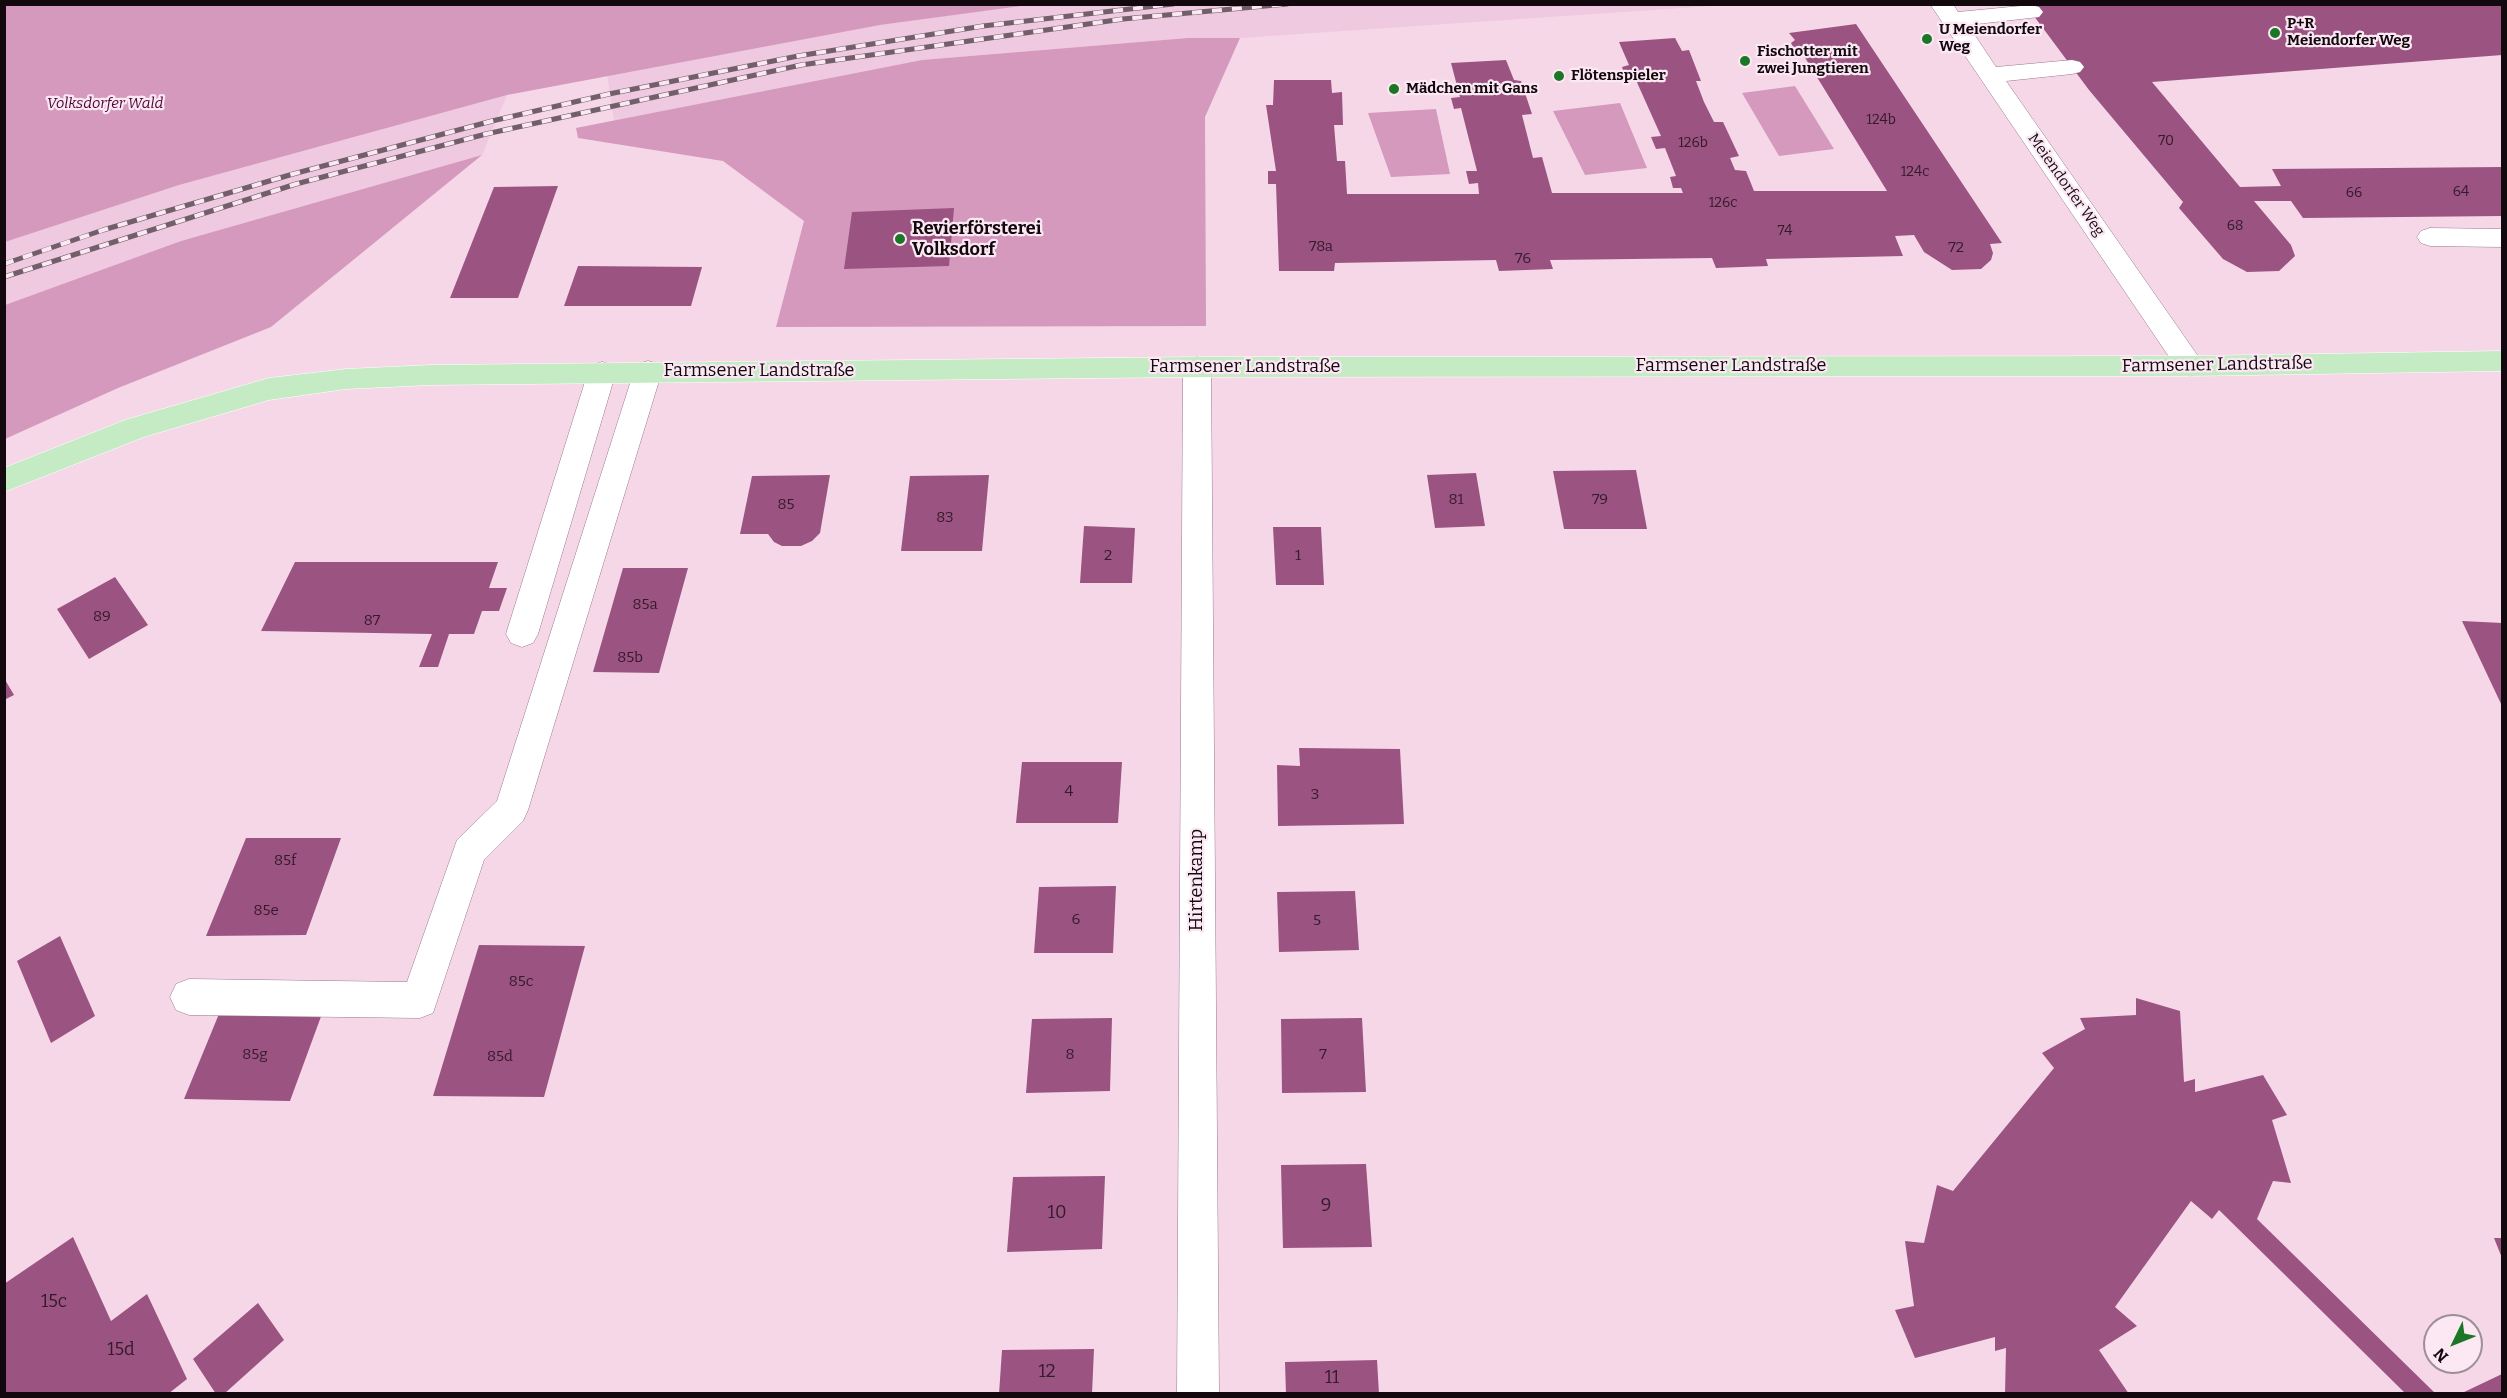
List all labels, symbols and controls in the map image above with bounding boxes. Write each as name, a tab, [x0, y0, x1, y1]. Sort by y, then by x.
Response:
place label: P+R Meiendorfer Weg	[2287, 15, 2410, 50]
place label: U Meiendorfer Weg	[1939, 21, 2042, 56]
marker: P+R Meiendorfer Weg	[2268, 26, 2282, 40]
marker: U Meiendorfer Weg	[1920, 32, 1934, 46]
place label: Fischotter mit zwei Jungtieren	[1757, 43, 1869, 78]
marker: Fischotter mit zwei Jungtieren	[1738, 54, 1752, 68]
place label: Flötenspieler	[1571, 67, 1666, 85]
marker: Flötenspieler	[1552, 69, 1566, 83]
place label: Mädchen mit Gans	[1406, 80, 1538, 98]
marker: Mädchen mit Gans	[1387, 82, 1401, 96]
park label: Volksdorfer Wald	[47, 95, 163, 113]
house number: 124b	[1866, 112, 1896, 128]
street label: Meiendorfer Weg	[2024, 130, 2108, 240]
house number: 70	[2158, 133, 2174, 149]
house number: 126b	[1678, 135, 1708, 151]
house number: 124c	[1901, 164, 1929, 180]
house number: 64	[2453, 184, 2469, 200]
house number: 66	[2346, 185, 2362, 201]
house number: 126c	[1709, 195, 1737, 211]
place label: Revierförsterei Volksdorf	[912, 218, 1041, 260]
house number: 68	[2227, 218, 2243, 234]
house number: 74	[1777, 223, 1793, 239]
marker: Revierförsterei Volksdorf	[893, 232, 907, 246]
house number: 78a	[1309, 238, 1333, 256]
house number: 72	[1948, 239, 1964, 257]
house number: 76	[1515, 250, 1531, 268]
street label: Farmsener Landstraße	[2121, 353, 2313, 377]
street label: Farmsener Landstraße	[1636, 355, 1826, 377]
street label: Farmsener Landstraße	[1150, 356, 1340, 378]
street label: Farmsener Landstraße	[664, 360, 854, 382]
house number: 81	[1448, 491, 1464, 509]
house number: 79	[1592, 491, 1608, 509]
house number: 85	[777, 496, 795, 514]
house number: 83	[936, 509, 954, 527]
house number: 2	[1104, 547, 1112, 565]
house number: 1	[1295, 547, 1301, 565]
house number: 85a	[632, 596, 658, 614]
house number: 89	[93, 608, 111, 626]
house number: 87	[364, 612, 380, 630]
house number: 85b	[617, 649, 643, 667]
house number: 4	[1065, 783, 1073, 801]
house number: 3	[1311, 786, 1319, 804]
street label: Hirtenkamp	[1186, 829, 1208, 931]
house number: 85f	[274, 852, 296, 870]
house number: 85e	[253, 902, 279, 920]
house number: 6	[1072, 911, 1080, 929]
house number: 5	[1313, 912, 1321, 930]
house number: 85c	[509, 973, 533, 991]
house number: 85g	[242, 1046, 268, 1064]
house number: 8	[1065, 1046, 1075, 1064]
house number: 7	[1319, 1046, 1327, 1064]
house number: 85d	[487, 1048, 513, 1066]
house number: 9	[1321, 1195, 1331, 1217]
house number: 10	[1048, 1202, 1066, 1224]
house number: 15c	[41, 1291, 67, 1313]
north arrow	[2423, 1314, 2483, 1374]
house number: 15d	[107, 1339, 135, 1361]
text: N	[2430, 1344, 2452, 1366]
house number: 12	[1038, 1361, 1056, 1383]
house number: 11	[1325, 1367, 1339, 1389]

